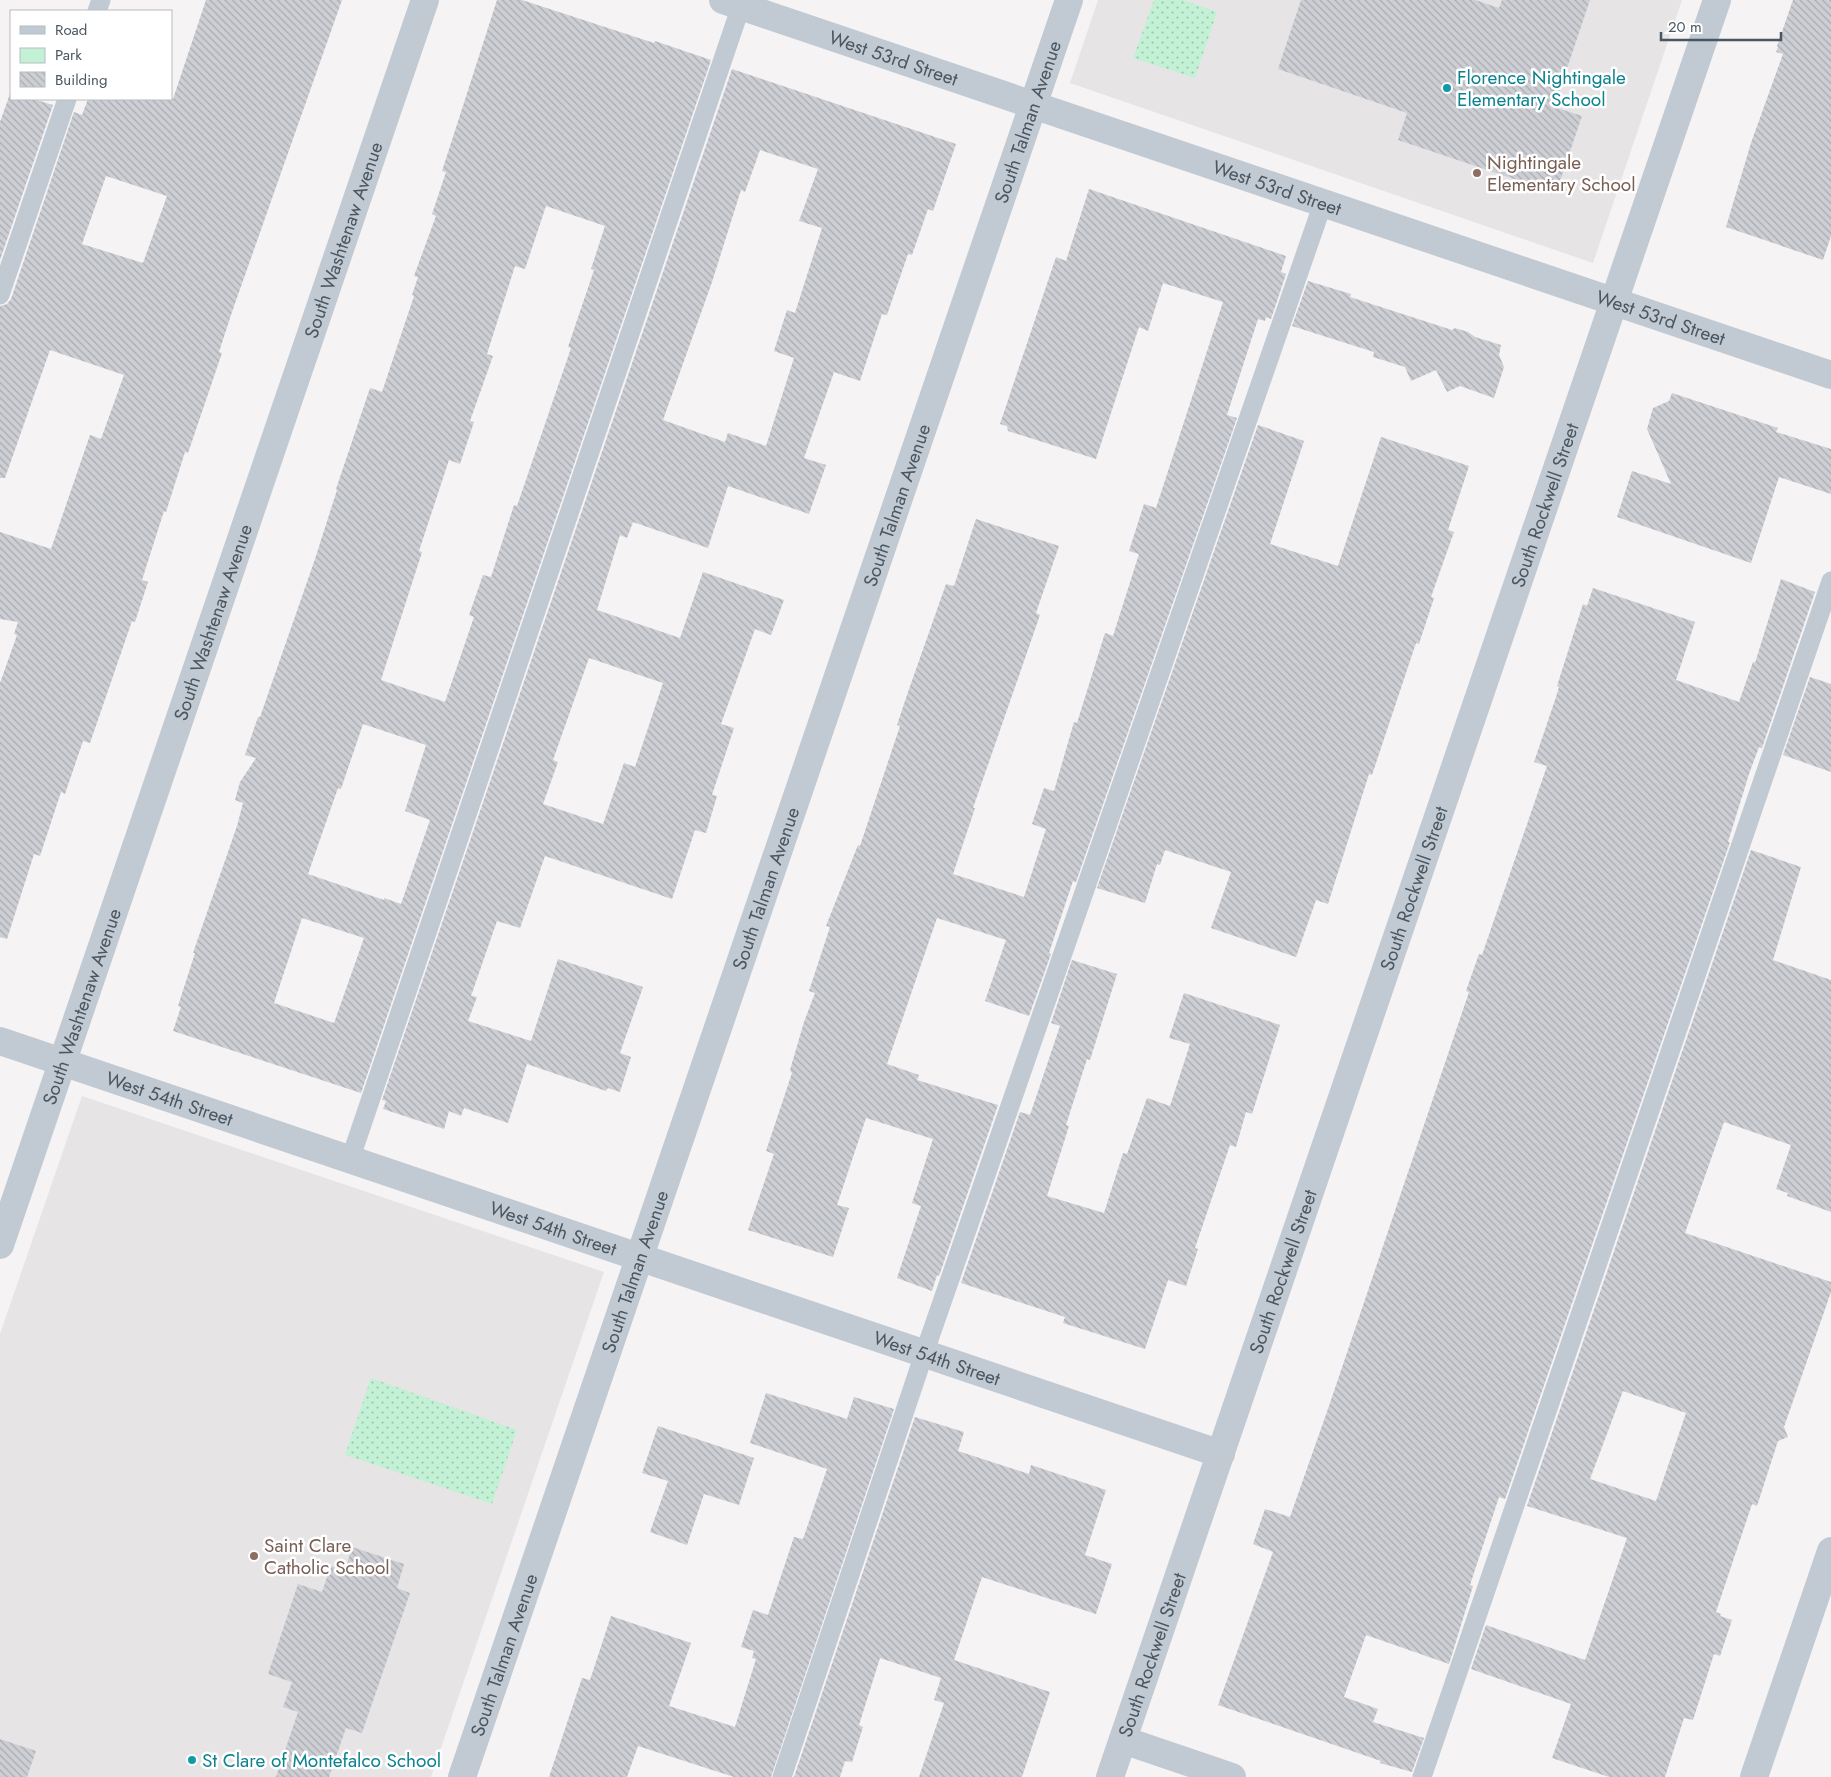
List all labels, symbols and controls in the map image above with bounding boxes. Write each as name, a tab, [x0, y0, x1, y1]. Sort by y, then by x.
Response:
legend	[10, 10, 172, 100]
scale bar	[1661, 10, 1781, 42]
text: 20 m	[1668, 16, 1702, 38]
text: Road	[55, 19, 87, 41]
street label: West 53rd Street	[825, 23, 962, 92]
street label: South Talman Avenue	[987, 37, 1068, 207]
text: Park	[55, 44, 82, 66]
place label: Florence Nightingale Elementary School	[1457, 64, 1626, 113]
text: Building	[55, 69, 107, 91]
marker: Florence Nightingale Elementary School	[1441, 82, 1453, 94]
street label: South Washtenaw Avenue	[297, 138, 389, 342]
place label: Nightingale Elementary School	[1487, 149, 1636, 198]
street label: West 53rd Street	[1209, 153, 1346, 222]
marker: Nightingale Elementary School	[1471, 167, 1483, 179]
street label: West 53rd Street	[1593, 283, 1729, 352]
street label: South Rockwell Street	[1504, 419, 1585, 591]
street label: South Talman Avenue	[856, 420, 937, 590]
street label: South Washtenaw Avenue	[167, 520, 259, 724]
street label: South Rockwell Street	[1373, 802, 1454, 974]
street label: South Talman Avenue	[725, 803, 806, 973]
street label: South Washtenaw Avenue	[35, 904, 128, 1108]
street label: West 54th Street	[103, 1064, 237, 1133]
street label: South Rockwell Street	[1242, 1185, 1323, 1357]
street label: South Talman Avenue	[594, 1186, 675, 1357]
street label: West 54th Street	[486, 1194, 621, 1262]
street label: West 54th Street	[870, 1324, 1004, 1392]
place label: Saint Clare Catholic School	[264, 1532, 390, 1581]
marker: Saint Clare Catholic School	[248, 1550, 260, 1562]
street label: South Rockwell Street	[1111, 1569, 1192, 1741]
street label: South Talman Avenue	[463, 1570, 544, 1740]
place label: St Clare of Montefalco School	[202, 1747, 441, 1774]
marker: St Clare of Montefalco School	[186, 1754, 198, 1766]

